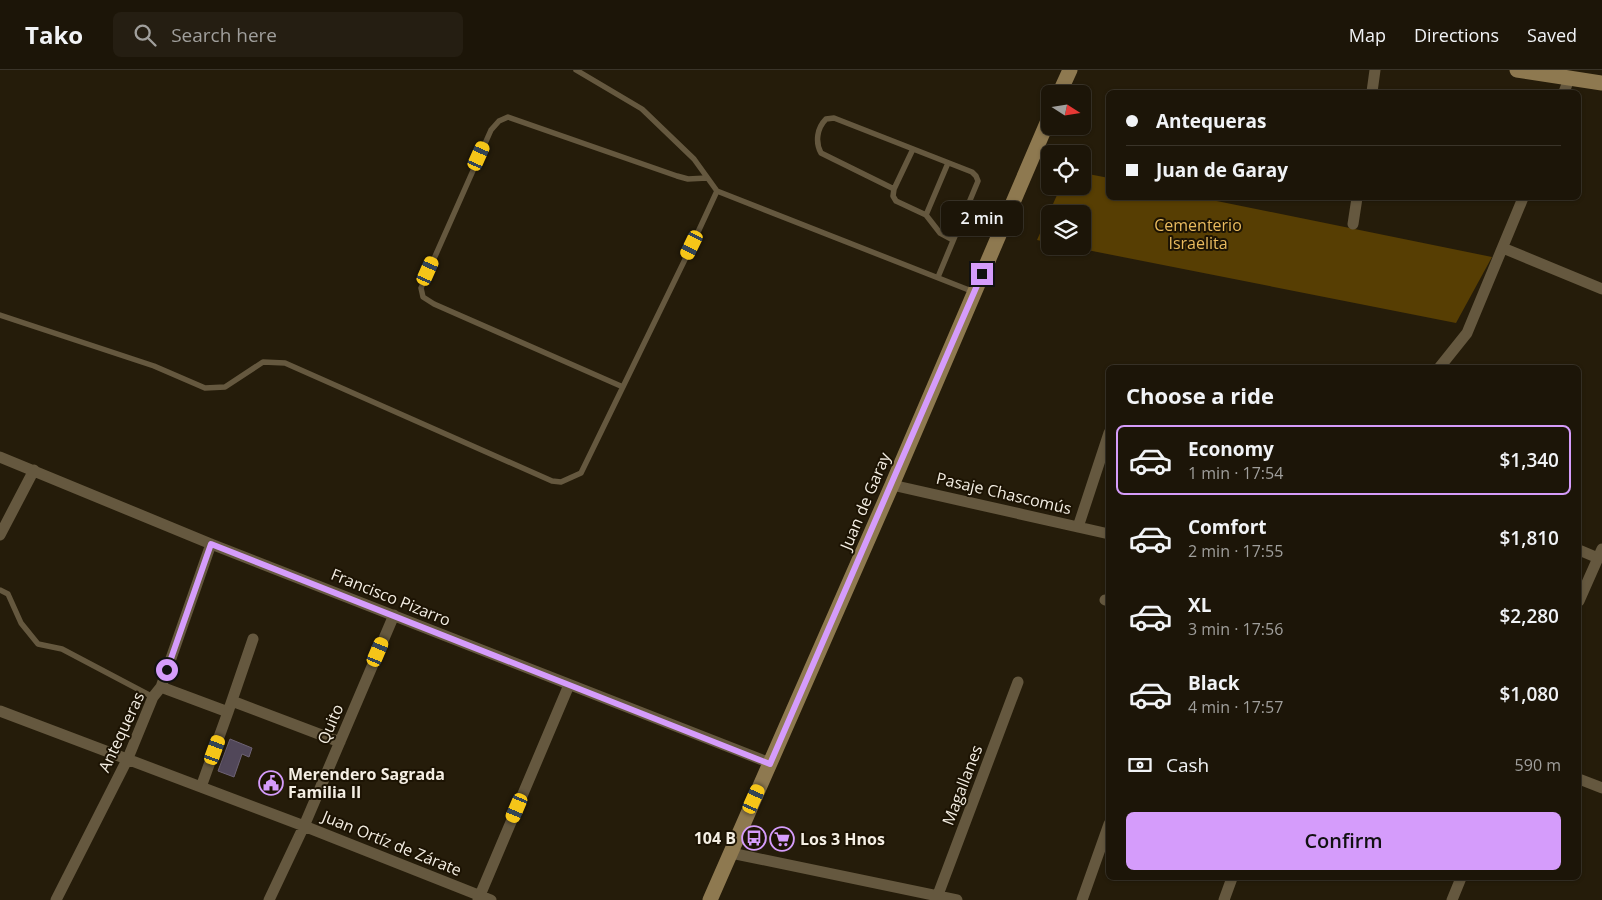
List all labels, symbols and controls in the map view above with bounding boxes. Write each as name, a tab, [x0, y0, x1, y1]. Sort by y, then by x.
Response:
search box	[113, 12, 463, 57]
text: Tako	[25, 18, 83, 51]
icon: search	[131, 21, 159, 49]
text: Search here	[171, 22, 277, 48]
text: Map	[1349, 23, 1386, 47]
text: Directions	[1414, 23, 1499, 47]
text: Saved	[1527, 23, 1577, 47]
north arrow	[1041, 85, 1091, 135]
map controls	[1041, 85, 1091, 255]
text: Antequeras	[1156, 108, 1266, 134]
car	[466, 139, 491, 173]
button: locate	[1041, 145, 1091, 195]
text: Juan de Garay	[1156, 157, 1288, 183]
callout: 2 min	[941, 202, 1023, 236]
button: layers	[1041, 205, 1091, 255]
text: 2 min	[960, 207, 1004, 229]
park label: Cementerio Israelita	[1154, 214, 1242, 254]
car	[678, 228, 705, 262]
car	[415, 254, 440, 288]
route end	[971, 263, 993, 285]
text: Choose a ride	[1126, 380, 1274, 410]
text: Economy	[1188, 436, 1274, 462]
icon: car	[1128, 438, 1173, 483]
text: $1,340	[1500, 447, 1559, 473]
street label: Juan de Garay	[834, 448, 896, 555]
text: 1 min · 17:54	[1188, 462, 1283, 484]
street label: Pasaje Chascomús	[934, 467, 1074, 519]
text: Comfort	[1188, 514, 1267, 540]
icon: car	[1128, 516, 1173, 561]
text: $1,810	[1500, 525, 1559, 551]
text: 2 min · 17:55	[1188, 540, 1283, 562]
street label: Francisco Pizarro	[328, 563, 454, 631]
text: XL	[1188, 592, 1211, 618]
icon: car	[1128, 594, 1173, 639]
text: $2,280	[1500, 603, 1559, 629]
text: 3 min · 17:56	[1188, 618, 1283, 640]
car	[365, 635, 390, 669]
route start	[156, 659, 178, 681]
text: Black	[1188, 670, 1240, 696]
icon: car	[1128, 672, 1173, 717]
text: $1,080	[1500, 681, 1559, 707]
street label: Antequeras	[93, 688, 149, 776]
text: 4 min · 17:57	[1188, 696, 1283, 718]
street label: Quito	[312, 701, 348, 747]
car	[202, 733, 227, 767]
street label: Magallanes	[937, 742, 987, 828]
icon: cash	[1126, 751, 1154, 779]
text: Cash	[1166, 752, 1209, 778]
text: 590 m	[1515, 754, 1561, 776]
place label: Merendero Sagrada Familia II	[288, 763, 445, 803]
public building icon: Merendero Sagrada Familia II	[258, 770, 284, 796]
car	[741, 782, 766, 816]
car	[504, 791, 529, 825]
street label: Juan Ortíz de Zárate	[317, 804, 465, 881]
button: Confirm	[1126, 812, 1561, 870]
bus stop icon: 104 B	[741, 825, 767, 851]
supermarket icon: Los 3 Hnos	[769, 826, 795, 852]
place label: 104 B	[694, 827, 736, 849]
place label: Los 3 Hnos	[800, 828, 885, 850]

